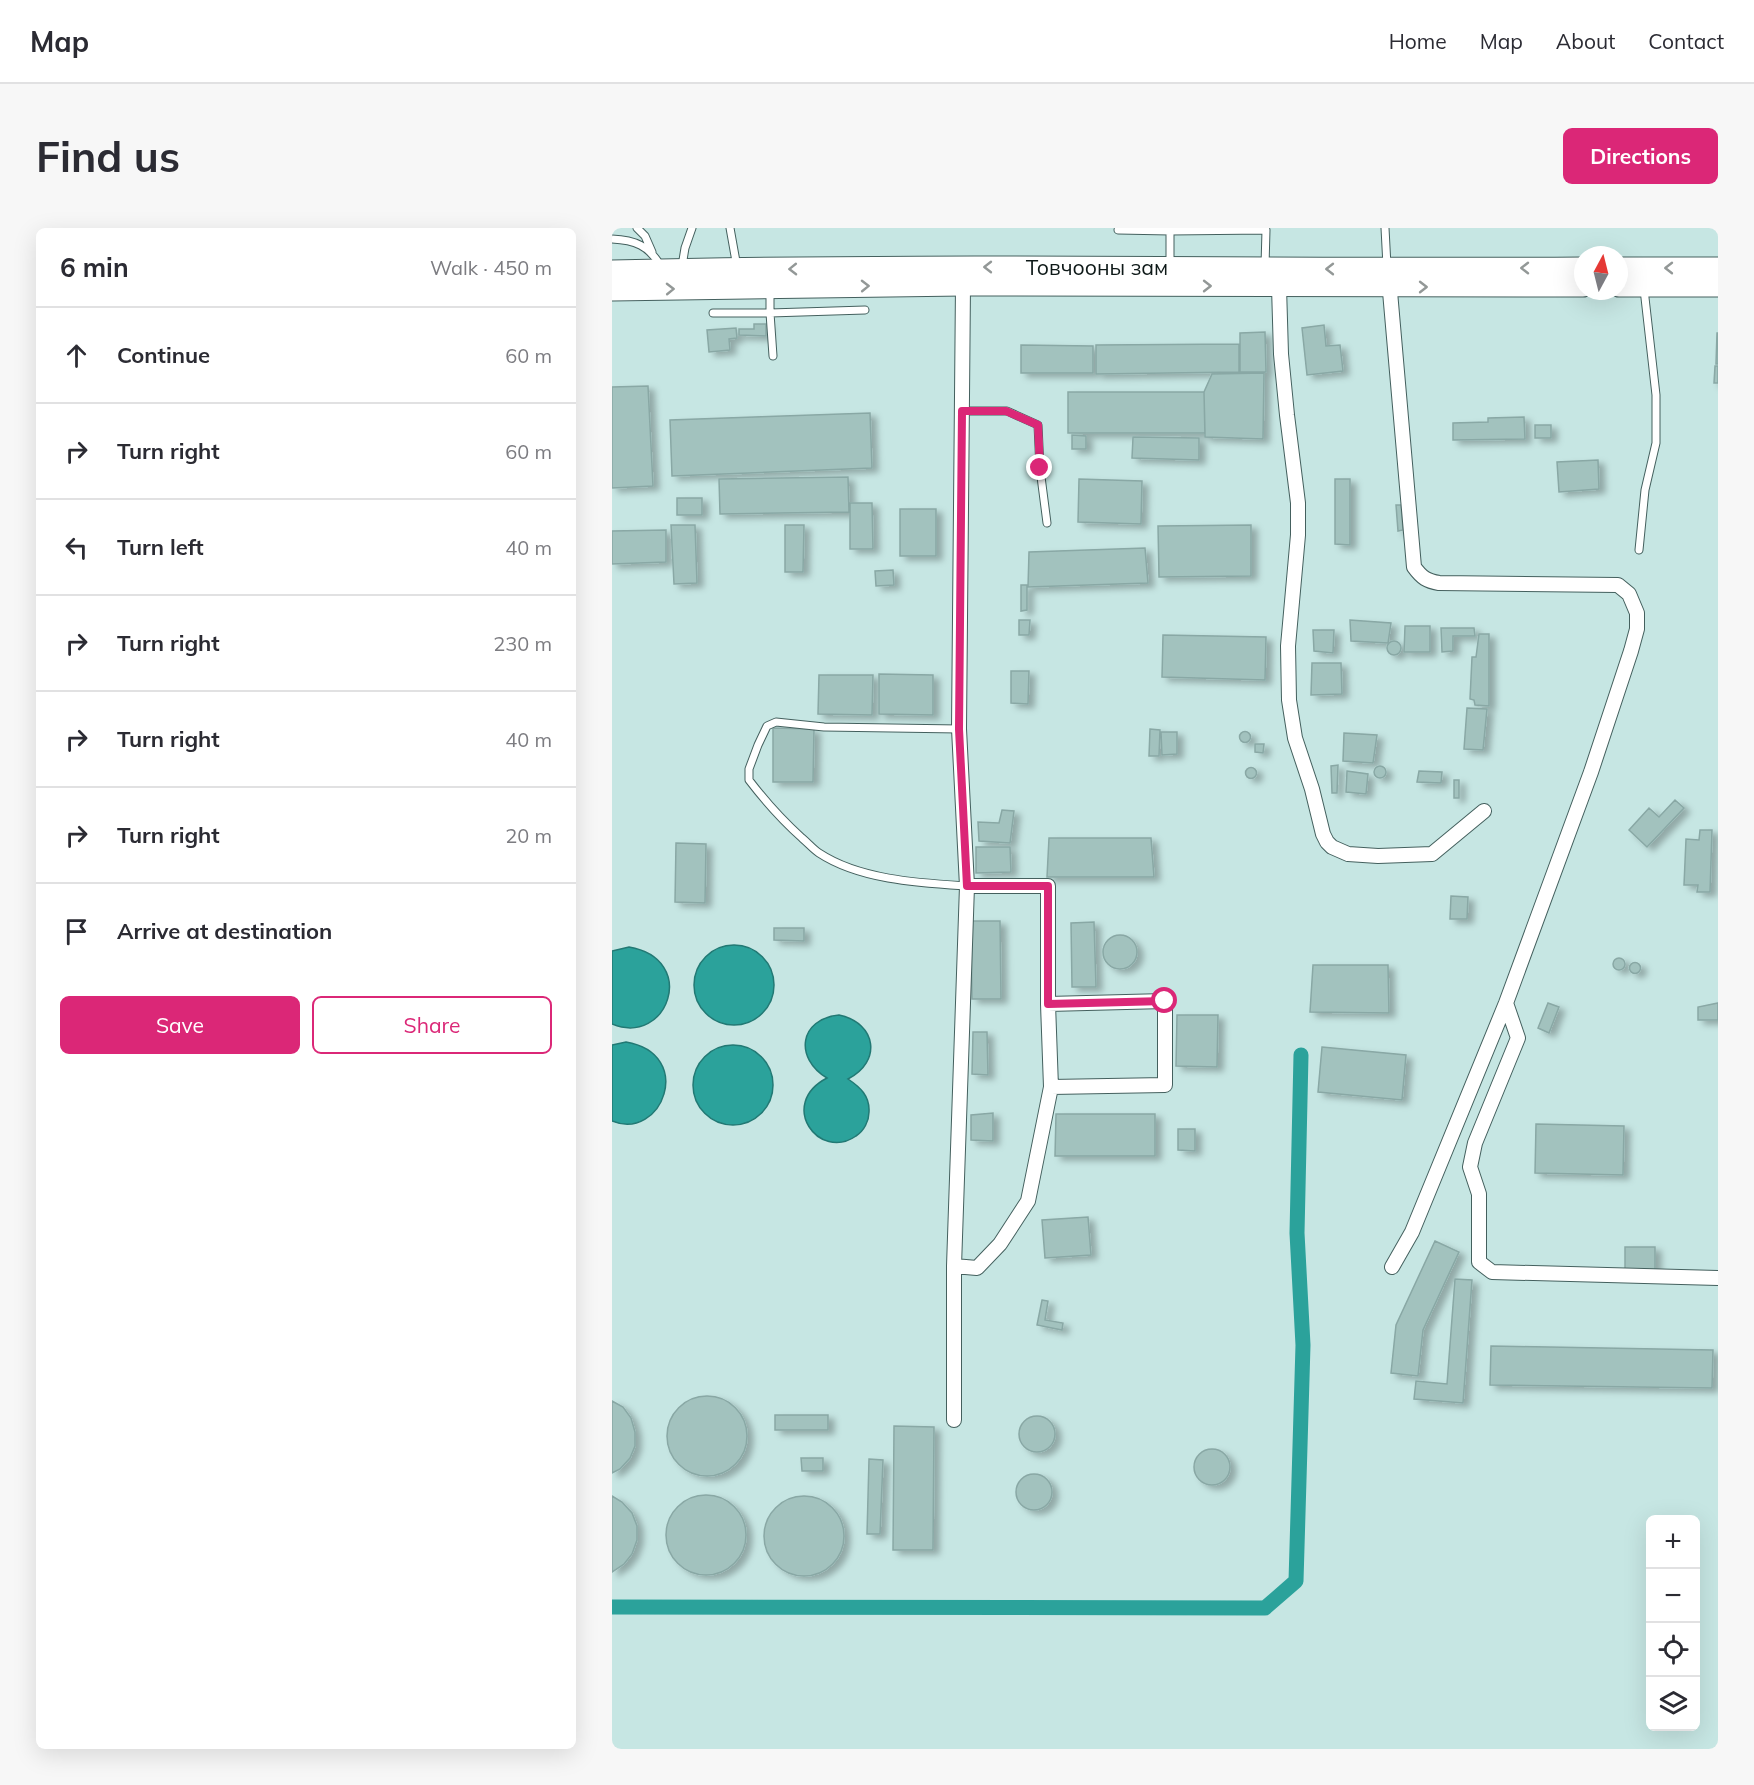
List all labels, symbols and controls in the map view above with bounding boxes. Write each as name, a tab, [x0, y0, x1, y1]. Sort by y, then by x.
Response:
text: Map	[30, 24, 89, 59]
text: Home	[1389, 28, 1447, 54]
text: Map	[1480, 28, 1523, 54]
text: About	[1556, 28, 1615, 54]
text: Contact	[1648, 28, 1724, 54]
button: Directions	[1563, 128, 1718, 184]
text: Find us	[36, 130, 180, 183]
north arrow	[1574, 246, 1628, 300]
text: 6 min	[60, 251, 129, 284]
street label: Товчооны зам	[1026, 254, 1168, 280]
text: Walk · 450 m	[430, 255, 552, 280]
one-way arrow	[983, 261, 992, 273]
one-way arrow	[1520, 262, 1529, 274]
one-way arrow	[1664, 262, 1673, 274]
one-way arrow	[788, 263, 797, 275]
one-way arrow	[1325, 263, 1334, 275]
one-way arrow	[861, 280, 870, 293]
one-way arrow	[1203, 280, 1212, 293]
one-way arrow	[1419, 281, 1428, 293]
one-way arrow	[666, 283, 675, 295]
icon: ahead	[60, 339, 93, 372]
text: Continue	[117, 341, 210, 369]
text: 60 m	[505, 343, 552, 368]
icon: right	[60, 435, 93, 468]
text: Turn right	[117, 437, 220, 465]
text: 60 m	[505, 439, 552, 464]
route end	[1026, 454, 1052, 480]
icon: left	[60, 531, 93, 564]
text: Turn left	[117, 533, 204, 561]
text: 40 m	[505, 535, 552, 560]
icon: right	[60, 627, 93, 660]
text: Turn right	[117, 629, 220, 657]
text: 230 m	[493, 631, 552, 656]
icon: right	[60, 723, 93, 756]
text: Turn right	[117, 725, 220, 753]
text: 40 m	[505, 727, 552, 752]
icon: right	[60, 819, 93, 852]
text: Turn right	[117, 821, 220, 849]
text: 20 m	[505, 823, 552, 848]
icon: arrive	[60, 915, 93, 948]
text: Arrive at destination	[117, 917, 332, 945]
route start	[1151, 987, 1177, 1013]
button: Save	[60, 996, 300, 1054]
button: Share	[312, 996, 552, 1054]
map controls	[1646, 1515, 1700, 1731]
button: +	[1646, 1515, 1700, 1569]
button: −	[1646, 1569, 1700, 1623]
button: locate	[1646, 1623, 1700, 1677]
button: layers	[1646, 1677, 1700, 1731]

